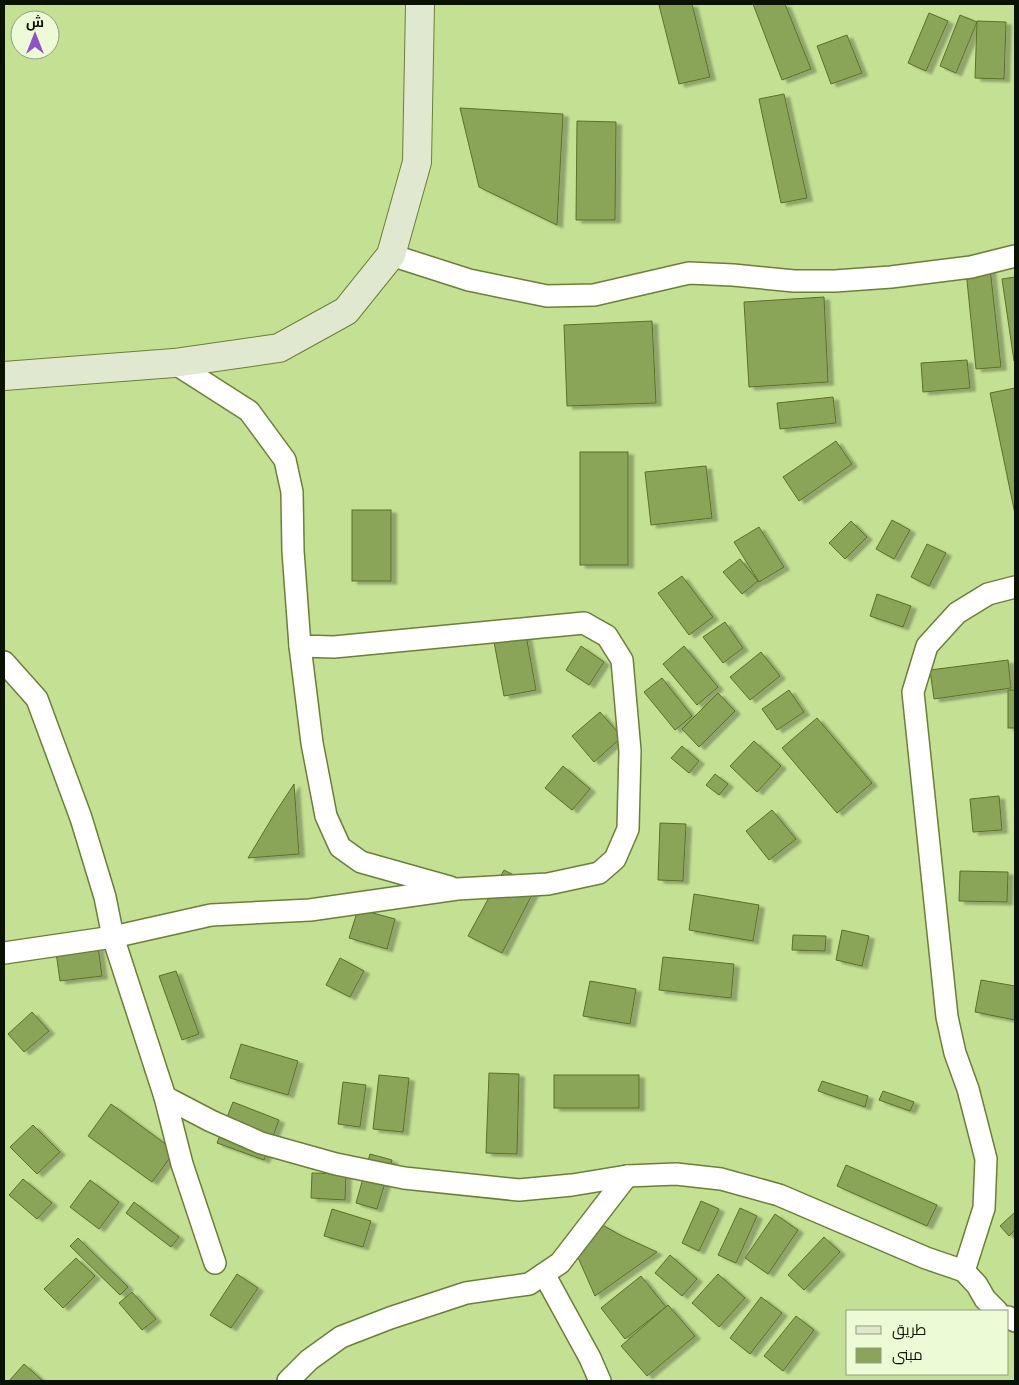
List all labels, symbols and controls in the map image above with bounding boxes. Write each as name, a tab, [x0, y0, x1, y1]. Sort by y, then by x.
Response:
north arrow	[10, 10, 60, 60]
text: ش	[26, 14, 44, 31]
legend	[846, 1310, 1009, 1375]
text: طريق	[892, 1321, 926, 1340]
text: مبنى	[892, 1346, 923, 1365]

